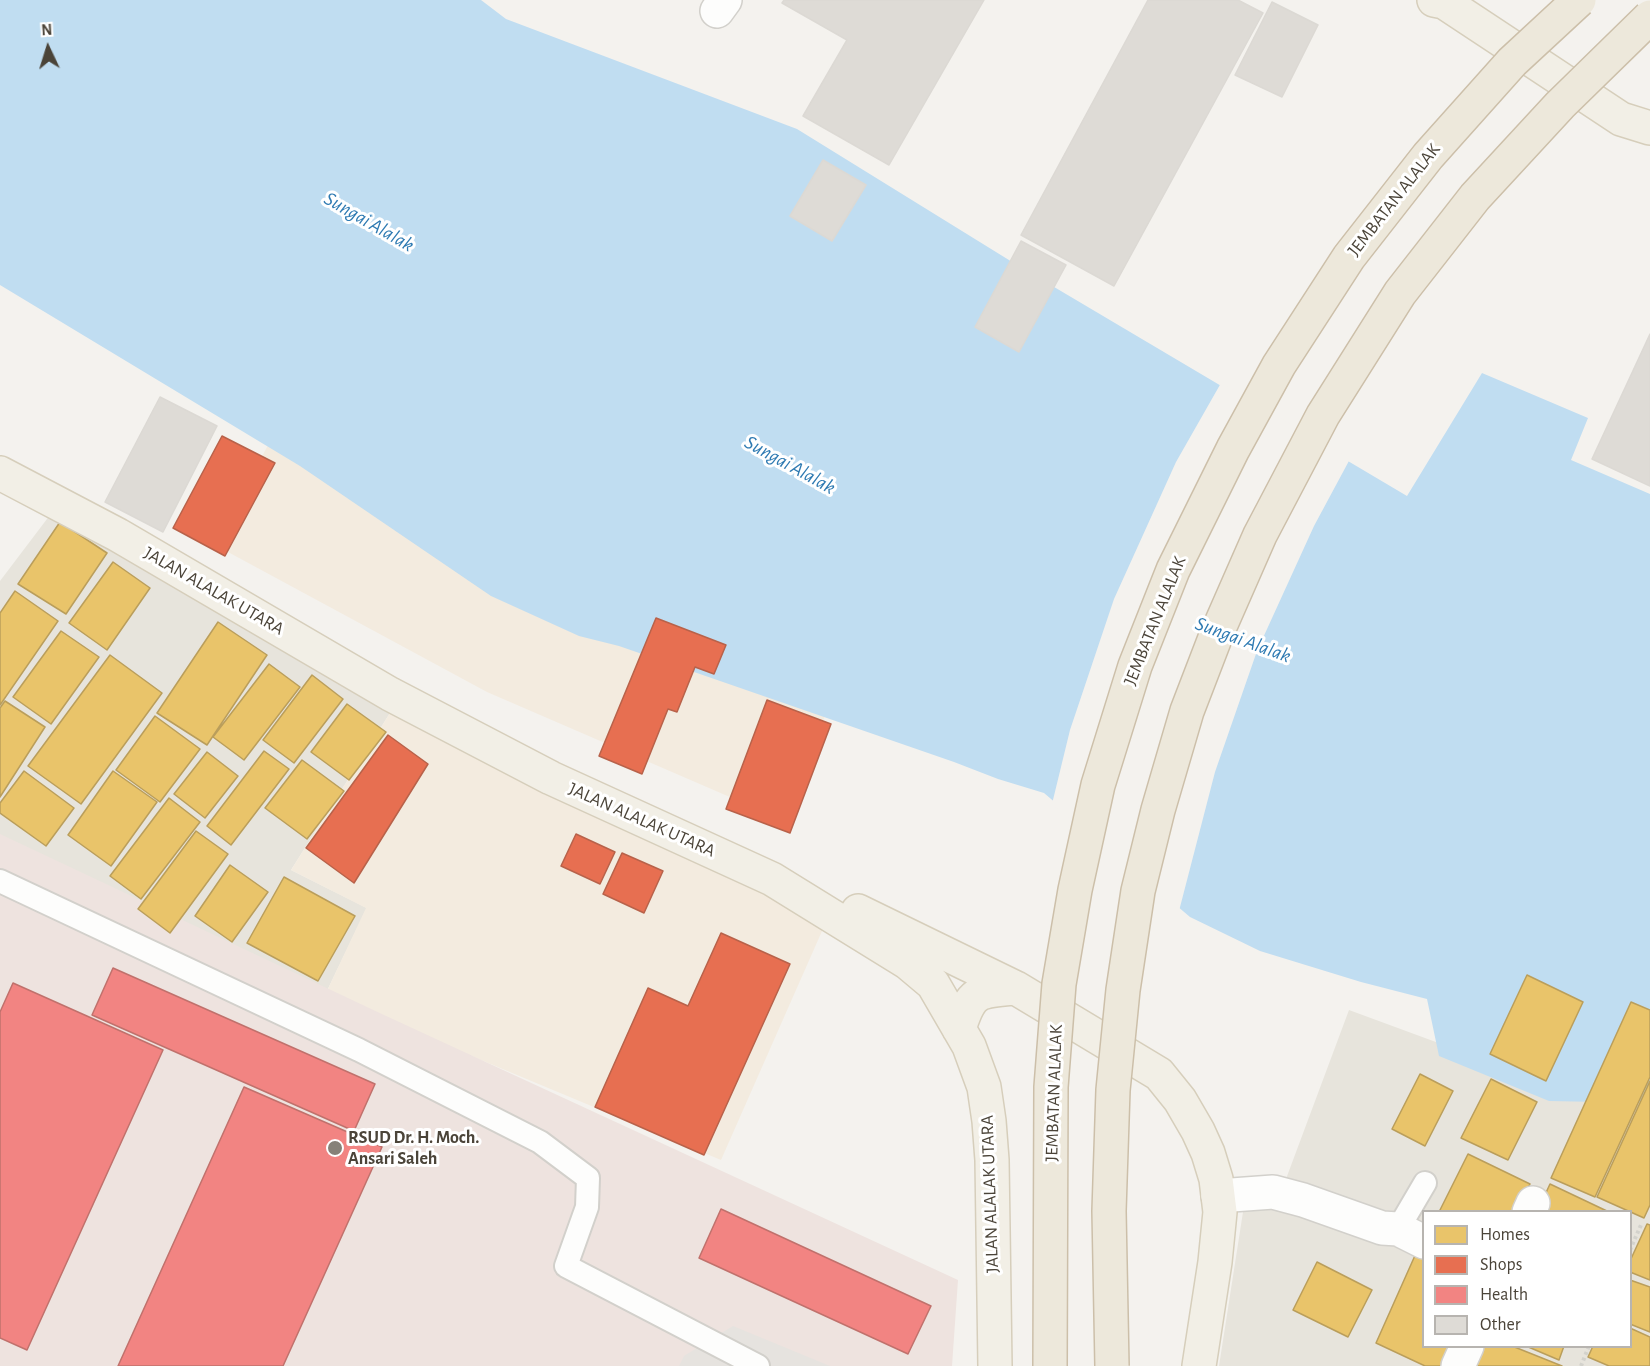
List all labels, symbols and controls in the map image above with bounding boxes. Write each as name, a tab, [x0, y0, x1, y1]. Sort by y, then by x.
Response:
north arrow	[18, 18, 78, 78]
text: N	[41, 22, 53, 38]
street label: JEMBATAN ALALAK	[1343, 139, 1445, 261]
water label: Sungai Alalak	[320, 187, 418, 257]
water label: Sungai Alalak	[740, 430, 840, 500]
street label: JALAN ALALAK UTARA	[140, 542, 288, 640]
street label: JEMBATAN ALALAK	[1119, 553, 1191, 689]
water label: Sungai Alalak	[1192, 612, 1294, 668]
street label: JALAN ALALAK UTARA	[565, 778, 719, 862]
street label: JEMBATAN ALALAK	[1041, 1024, 1067, 1162]
street label: JALAN ALALAK UTARA	[976, 1115, 1004, 1273]
place label: RSUD Dr. H. Moch. Ansari Saleh	[348, 1127, 479, 1170]
marker: RSUD Dr. H. Moch. Ansari Saleh	[326, 1139, 344, 1157]
legend	[1422, 1210, 1632, 1348]
text: Homes	[1480, 1226, 1530, 1244]
text: Shops	[1480, 1256, 1522, 1274]
text: Health	[1480, 1286, 1528, 1304]
text: Other	[1480, 1316, 1521, 1334]

